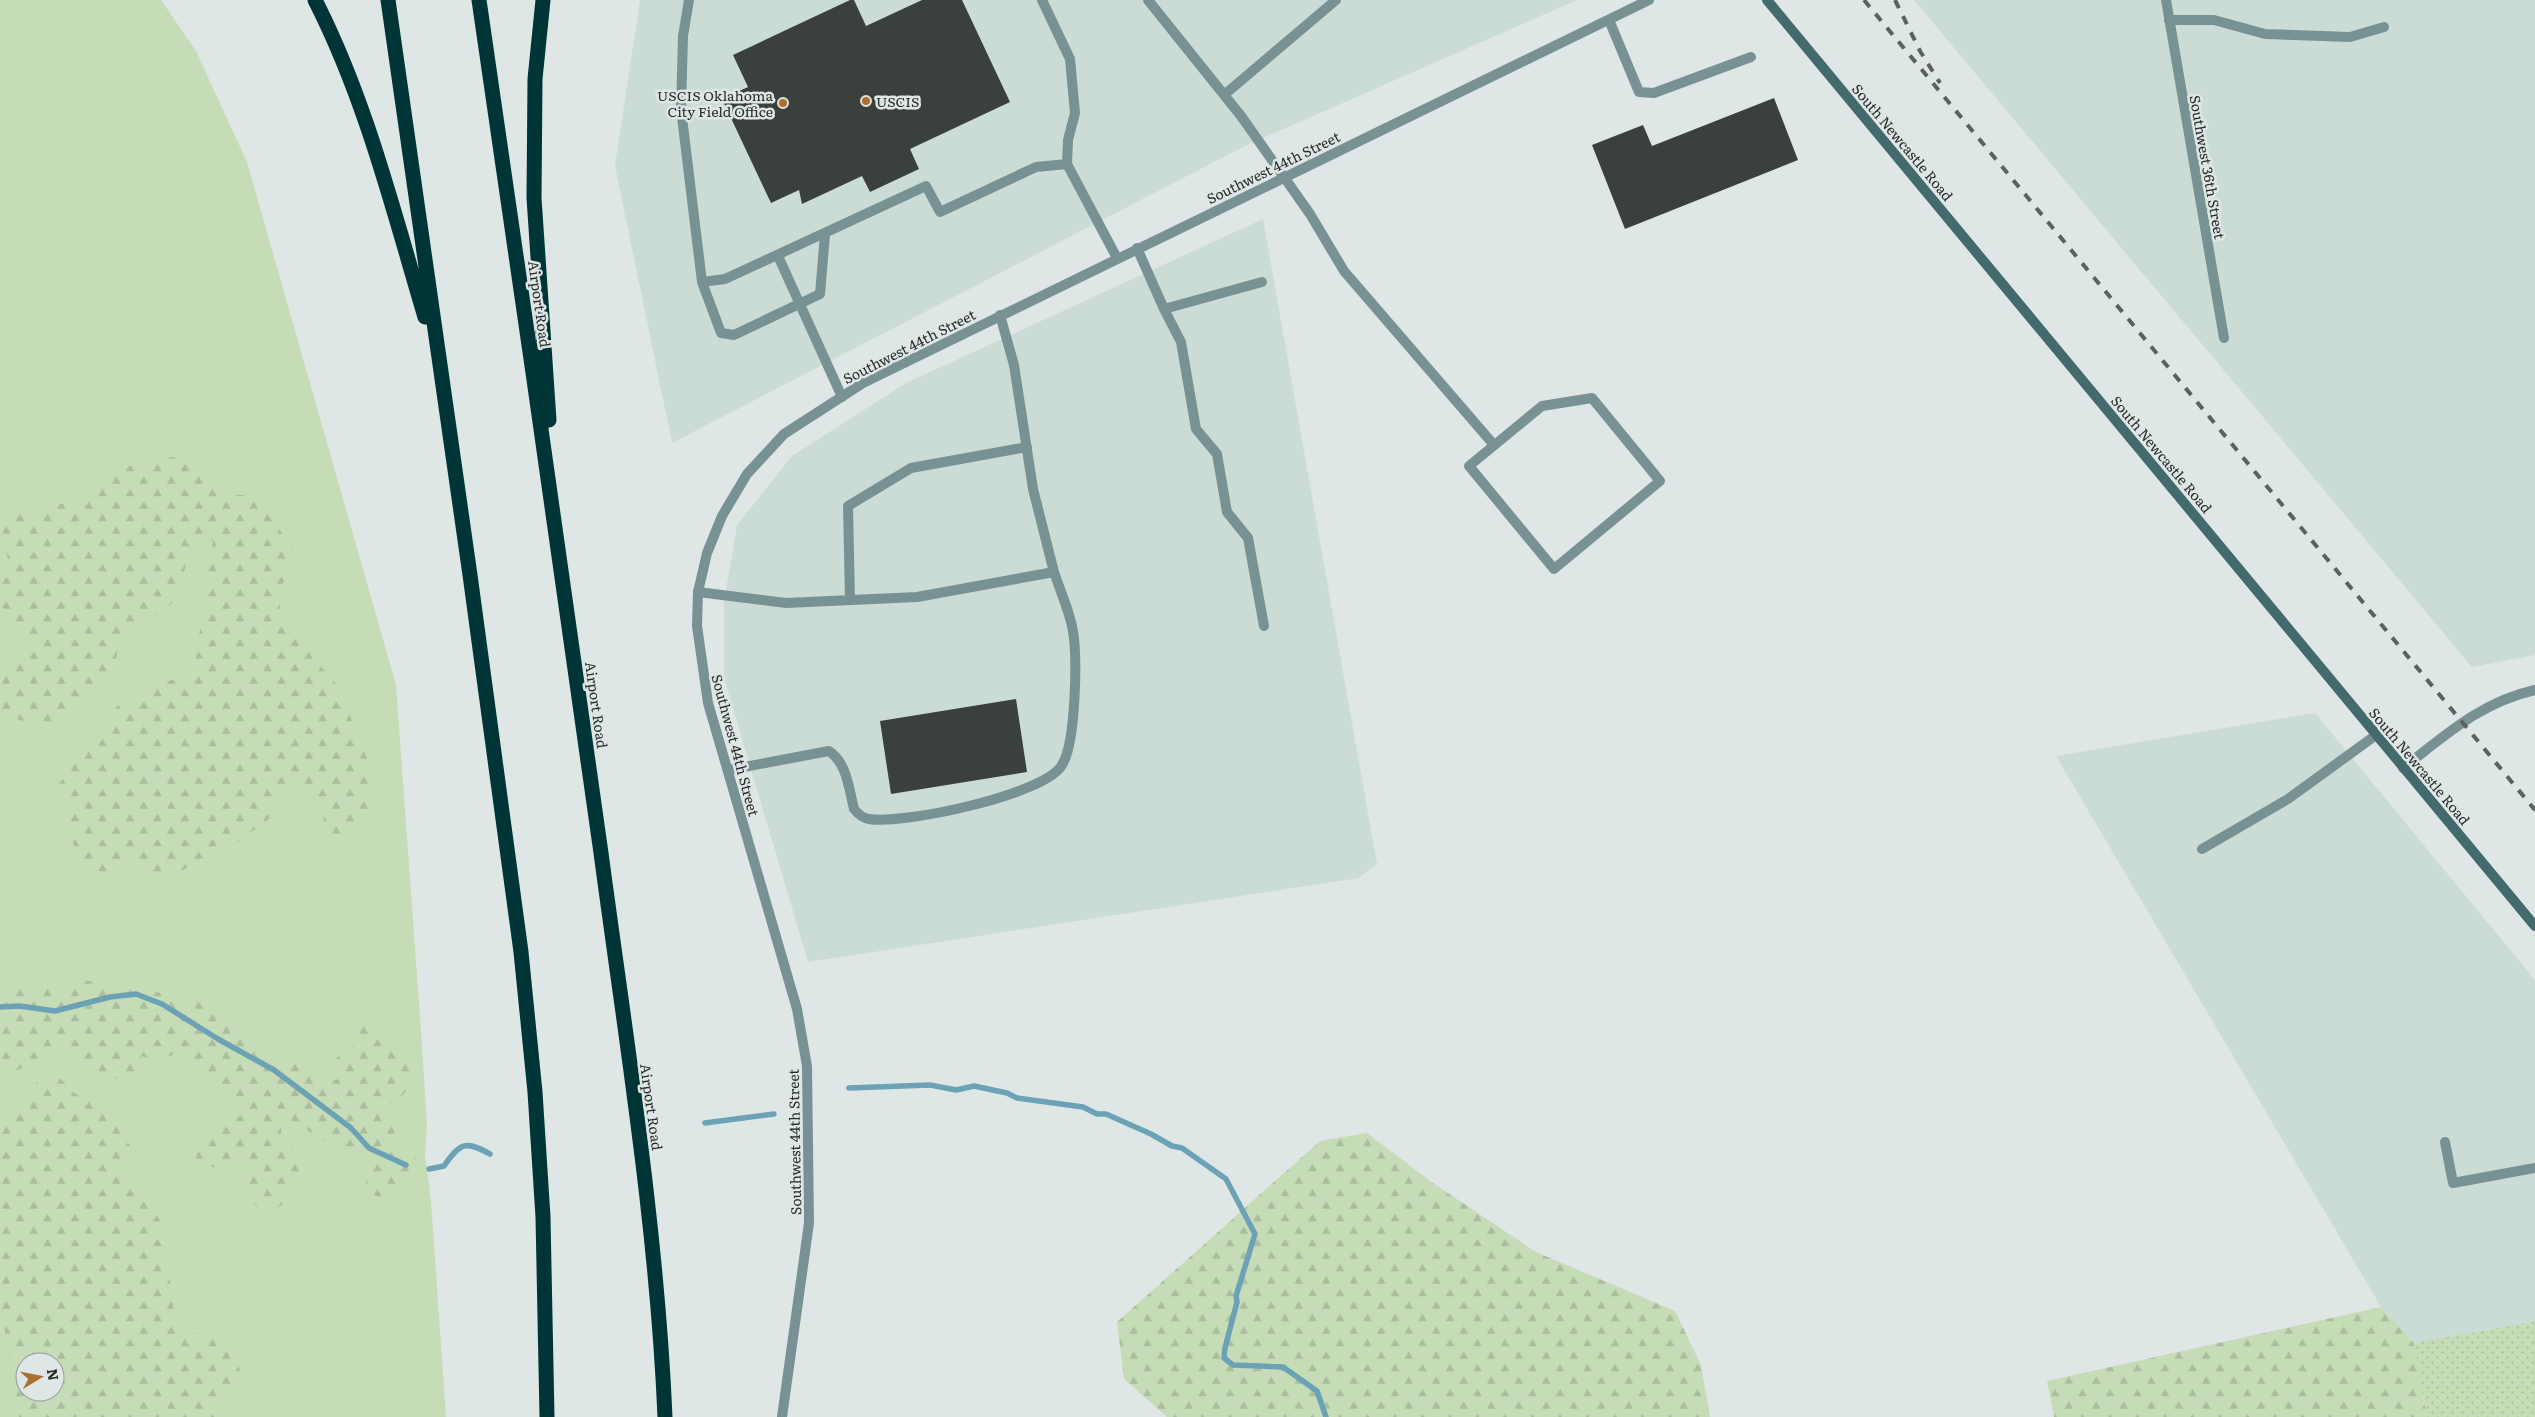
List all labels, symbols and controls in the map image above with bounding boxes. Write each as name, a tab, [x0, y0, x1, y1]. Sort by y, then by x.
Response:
street label: South Newcastle Road	[1848, 79, 1958, 205]
place label: USCIS Oklahoma City Field Office	[657, 85, 773, 121]
place label: USCIS	[876, 91, 919, 111]
street label: Southwest 36th Street	[2185, 93, 2231, 241]
marker: USCIS	[860, 95, 872, 107]
marker: USCIS Oklahoma City Field Office	[777, 97, 789, 109]
street label: Southwest 44th Street	[1203, 126, 1343, 208]
street label: Airport Road	[524, 259, 556, 349]
street label: Southwest 44th Street	[839, 304, 979, 388]
street label: South Newcastle Road	[2107, 391, 2217, 517]
street label: Airport Road	[581, 660, 613, 750]
street label: Southwest 44th Street	[707, 672, 765, 818]
street label: South Newcastle Road	[2365, 703, 2475, 829]
street label: Airport Road	[636, 1062, 668, 1152]
street label: Southwest 44th Street	[783, 1068, 805, 1215]
north arrow	[15, 1352, 65, 1402]
text: N	[43, 1367, 65, 1382]

